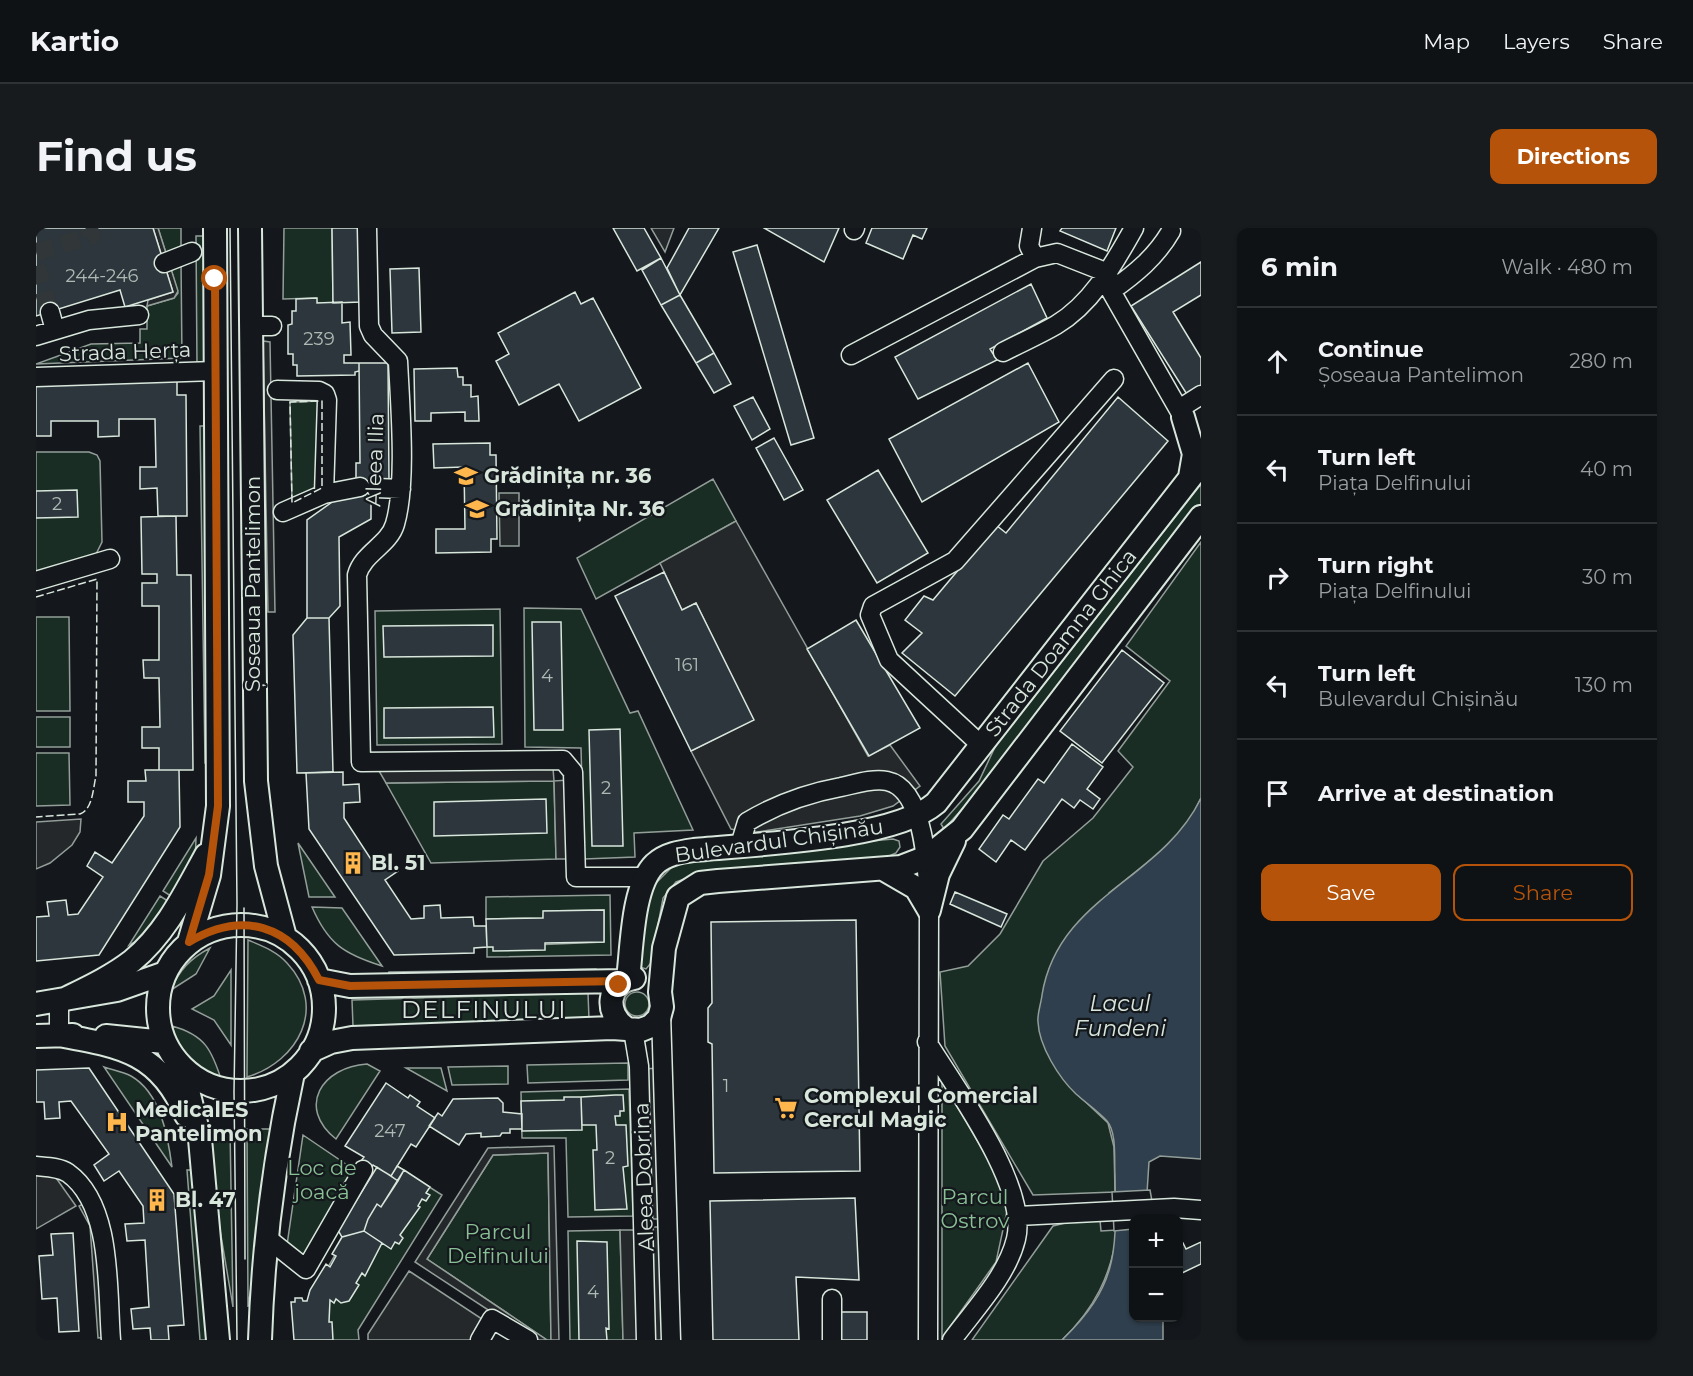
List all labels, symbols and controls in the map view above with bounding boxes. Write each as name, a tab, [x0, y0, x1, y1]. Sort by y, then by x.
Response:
text: Kartio	[30, 24, 119, 58]
text: Map	[1423, 29, 1470, 54]
text: Layers	[1503, 29, 1570, 54]
text: Share	[1603, 29, 1663, 54]
button: Directions	[1490, 129, 1657, 184]
text: Find us	[36, 130, 197, 182]
text: 6 min	[1261, 251, 1338, 283]
text: Walk · 480 m	[1501, 255, 1633, 279]
house number: 244-246	[65, 265, 139, 287]
route start	[201, 265, 227, 291]
house number: 239	[303, 328, 335, 350]
text: Continue	[1318, 336, 1424, 363]
street label: Strada Herța	[58, 337, 192, 367]
icon: ahead	[1261, 345, 1294, 378]
text: 280 m	[1569, 349, 1633, 373]
text: Șoseaua Pantelimon	[1318, 363, 1524, 387]
street label: Aleea Ilia	[360, 413, 389, 507]
text: Turn left	[1318, 444, 1416, 471]
icon: left	[1261, 453, 1294, 486]
text: 40 m	[1580, 457, 1633, 481]
school or university icon: Grădinița nr. 36	[453, 463, 479, 489]
place label: Grădinița nr. 36	[484, 463, 651, 489]
text: Piața Delfinului	[1318, 471, 1471, 495]
street label: Șoseaua Pantelimon	[240, 476, 266, 692]
house number: 2	[52, 493, 62, 515]
school or university icon: Grădinița Nr. 36	[464, 496, 490, 522]
place label: Grădinița Nr. 36	[495, 496, 665, 522]
street label: Strada Doamna Ghica	[980, 544, 1142, 741]
text: Turn right	[1318, 552, 1433, 579]
icon: right	[1261, 561, 1294, 594]
text: 30 m	[1582, 565, 1633, 589]
text: Piața Delfinului	[1318, 579, 1471, 603]
house number: 161	[675, 654, 699, 676]
text: Turn left	[1318, 660, 1416, 687]
house number: 4	[541, 665, 553, 687]
icon: left	[1261, 669, 1294, 702]
text: 130 m	[1575, 673, 1633, 697]
text: Bulevardul Chișinău	[1318, 687, 1518, 711]
house number: 2	[601, 777, 611, 799]
icon: arrive	[1261, 777, 1294, 810]
text: Arrive at destination	[1318, 780, 1554, 807]
street label: Bulevardul Chișinău	[673, 813, 885, 869]
building icon: Bl. 51	[340, 850, 366, 876]
place label: Bl. 51	[371, 850, 426, 875]
button: Save	[1261, 864, 1441, 921]
button: Share	[1453, 864, 1633, 921]
route end	[605, 971, 631, 997]
water label: Lacul Fundeni	[1074, 990, 1166, 1042]
district label: DELFINULUI	[401, 995, 567, 1024]
house number: 1	[723, 1075, 729, 1097]
place label: Complexul Comercial Cercul Magic	[804, 1083, 1038, 1132]
supermarket icon: Complexul Comercial Cercul Magic	[773, 1095, 799, 1121]
place label: MedicalES Pantelimon	[135, 1097, 263, 1146]
street label: Aleea Dobrina	[628, 1102, 659, 1252]
hospital icon: MedicalES Pantelimon	[104, 1109, 130, 1135]
house number: 247	[374, 1120, 406, 1142]
house number: 2	[605, 1147, 615, 1169]
park label: Loc de joacă	[287, 1155, 357, 1204]
park label: Parcul Ostrov	[941, 1184, 1010, 1233]
building icon: Bl. 47	[144, 1187, 170, 1213]
place label: Bl. 47	[175, 1187, 235, 1212]
map controls	[1129, 1214, 1183, 1322]
button: +	[1129, 1214, 1183, 1268]
park label: Parcul Delfinului	[447, 1219, 549, 1268]
button: −	[1129, 1268, 1183, 1322]
house number: 4	[587, 1281, 599, 1303]

